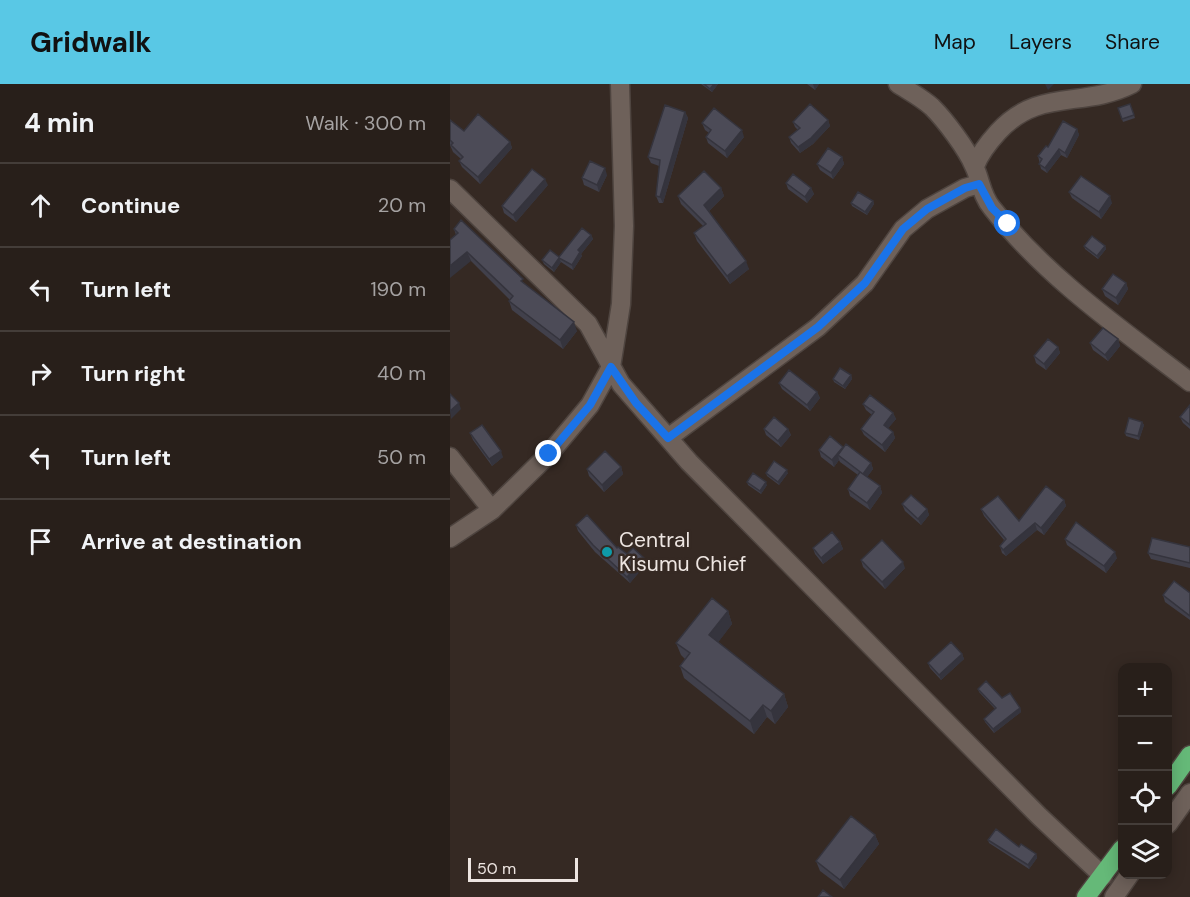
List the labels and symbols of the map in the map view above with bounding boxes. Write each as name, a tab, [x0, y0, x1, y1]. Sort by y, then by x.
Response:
route start	[994, 210, 1020, 236]
route end	[535, 440, 561, 466]
place label: Central Kisumu Chief	[619, 526, 746, 578]
marker: Central Kisumu Chief	[600, 545, 614, 559]
scale bar	[468, 855, 578, 882]

